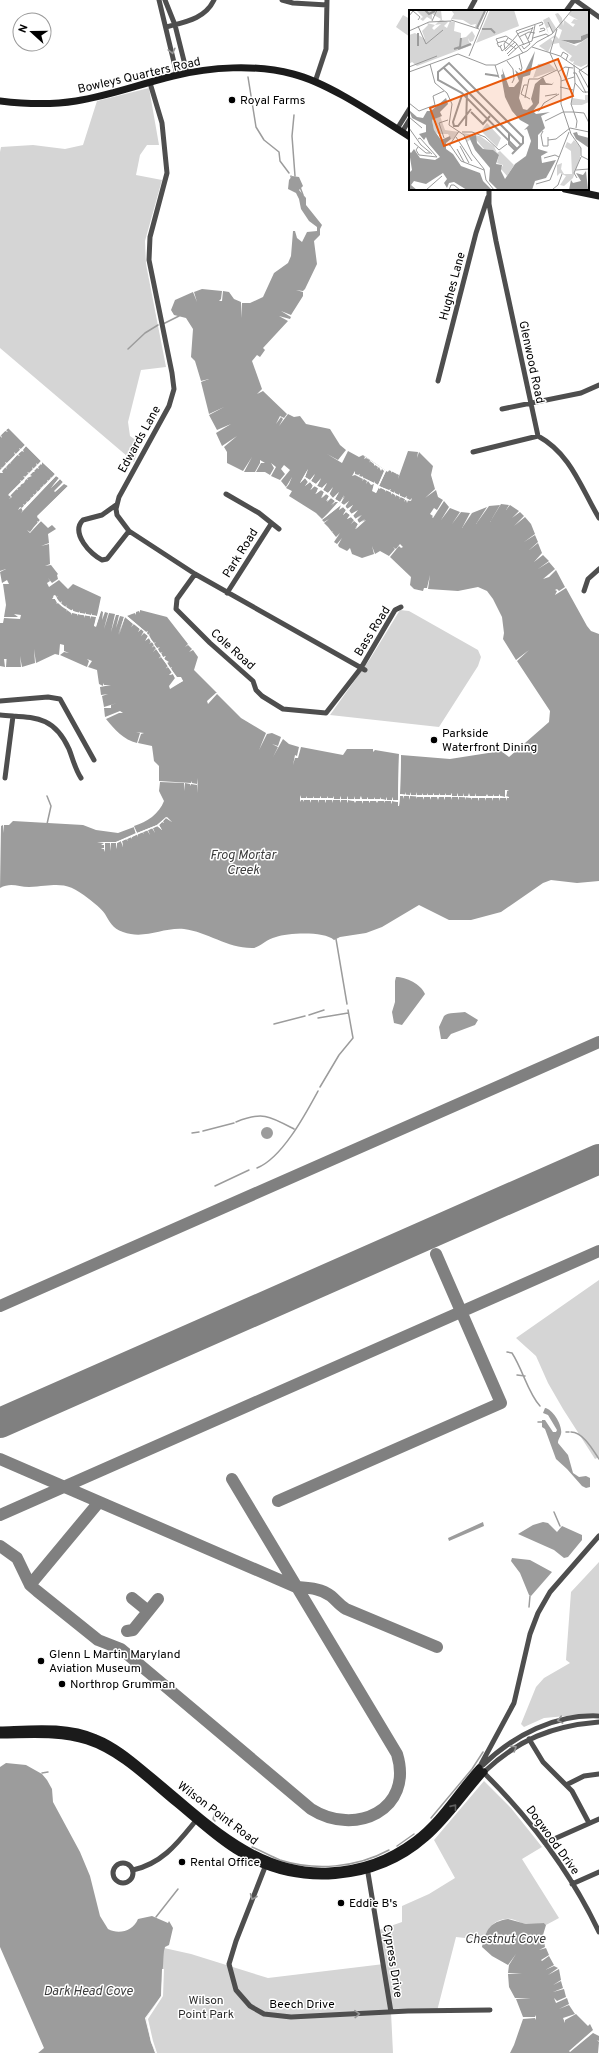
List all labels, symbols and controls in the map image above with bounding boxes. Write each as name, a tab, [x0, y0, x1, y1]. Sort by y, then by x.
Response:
inset map	[409, 10, 589, 190]
north arrow	[12, 12, 52, 52]
text: N	[16, 23, 32, 35]
one-way arrow	[167, 48, 175, 54]
street label: Bowleys Quarters Road	[76, 54, 202, 98]
place label: Royal Farms	[240, 93, 305, 109]
marker: Royal Farms	[227, 95, 237, 105]
street label: Hughes Lane	[436, 250, 470, 322]
street label: Glenwood Road	[514, 319, 548, 405]
street label: Edwards Lane	[115, 403, 165, 476]
street label: Park Road	[219, 526, 262, 581]
street label: Bass Road	[351, 603, 395, 660]
street label: Cole Road	[207, 625, 258, 674]
place label: Parkside Waterfront Dining	[442, 726, 537, 756]
marker: Parkside Waterfront Dining	[429, 735, 439, 745]
water label: Frog Mortar Creek	[210, 848, 277, 879]
place label: Glenn L Martin Maryland Aviation Museum	[49, 1647, 180, 1677]
marker: Glenn L Martin Maryland Aviation Museum	[36, 1656, 46, 1666]
place label: Northrop Grumman	[70, 1677, 175, 1693]
marker: Northrop Grumman	[57, 1679, 67, 1689]
one-way arrow	[557, 1716, 564, 1724]
one-way arrow	[510, 1745, 517, 1753]
street label: Wilson Point Road	[174, 1778, 261, 1849]
street label: Dogwood Drive	[522, 1803, 583, 1878]
one-way arrow	[450, 1805, 457, 1812]
place label: Rental Office	[190, 1855, 260, 1871]
marker: Rental Office	[177, 1857, 187, 1867]
one-way arrow	[249, 1894, 257, 1901]
place label: Eddie B's	[349, 1896, 398, 1912]
marker: Eddie B's	[336, 1898, 346, 1908]
street label: Cypress Drive	[378, 1923, 406, 1999]
water label: Chestnut Cove	[465, 1932, 546, 1948]
water label: Dark Head Cove	[43, 1984, 133, 2000]
park label: Wilson Point Park	[178, 1993, 234, 2023]
street label: Beech Drive	[269, 1997, 335, 2013]
one-way arrow	[354, 2009, 360, 2018]

